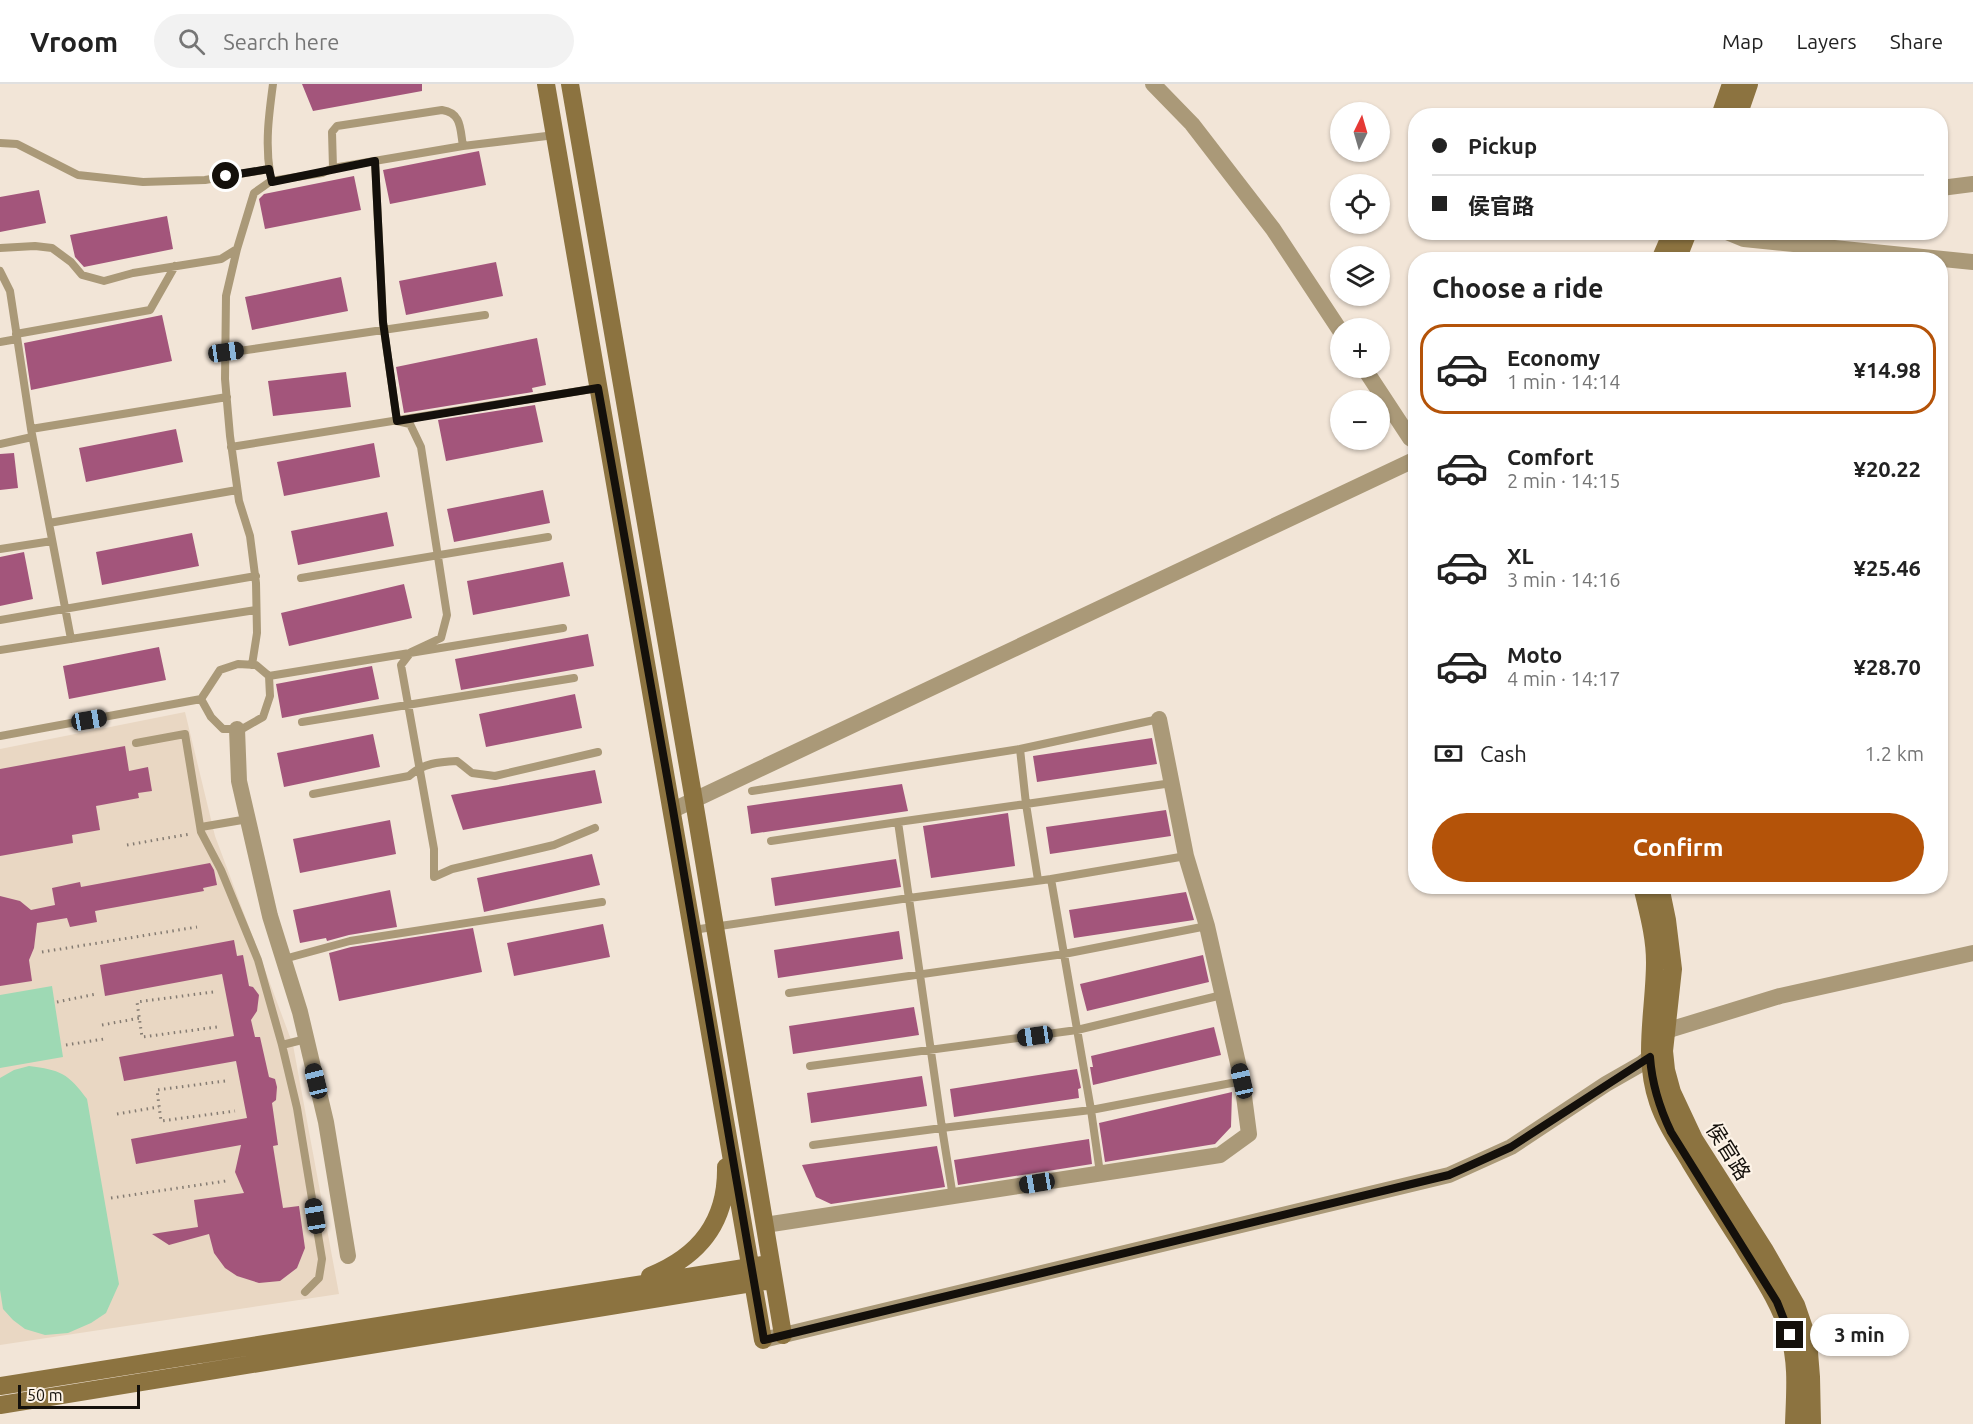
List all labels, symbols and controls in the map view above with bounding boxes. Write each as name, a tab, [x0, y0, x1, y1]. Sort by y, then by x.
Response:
search box	[154, 14, 574, 68]
icon: search	[175, 25, 208, 58]
text: Vroom	[30, 26, 118, 57]
text: Search here	[223, 29, 339, 54]
text: Map	[1722, 29, 1763, 53]
text: Layers	[1796, 29, 1857, 53]
text: Share	[1890, 29, 1943, 53]
north arrow	[1330, 102, 1390, 162]
map controls	[1330, 102, 1390, 450]
text: Pickup	[1468, 133, 1537, 158]
route start	[212, 162, 239, 189]
button: locate	[1330, 174, 1390, 234]
text: 侯官路	[1468, 193, 1534, 218]
button: layers	[1330, 246, 1390, 306]
text: Choose a ride	[1432, 273, 1604, 303]
button: +	[1330, 318, 1390, 378]
car	[207, 341, 245, 363]
icon: car	[1435, 342, 1489, 396]
text: Economy	[1507, 345, 1600, 370]
text: ¥14.98	[1854, 357, 1921, 382]
text: 1 min · 14:14	[1507, 370, 1621, 393]
button: −	[1330, 390, 1390, 450]
icon: car	[1435, 441, 1489, 495]
text: Comfort	[1507, 444, 1594, 469]
text: ¥20.22	[1854, 456, 1921, 481]
text: 2 min · 14:15	[1507, 469, 1621, 492]
icon: car	[1435, 540, 1489, 594]
text: XL	[1507, 543, 1534, 568]
text: ¥25.46	[1854, 555, 1921, 580]
text: 3 min · 14:16	[1507, 568, 1621, 591]
icon: car	[1435, 639, 1489, 693]
text: Moto	[1507, 642, 1562, 667]
text: ¥28.70	[1854, 654, 1921, 679]
text: 4 min · 14:17	[1507, 667, 1621, 690]
car	[70, 708, 108, 732]
icon: cash	[1432, 737, 1465, 770]
text: Cash	[1480, 741, 1527, 766]
text: 1.2 km	[1865, 742, 1924, 765]
button: Confirm	[1432, 813, 1924, 882]
car	[1016, 1025, 1054, 1047]
car	[303, 1061, 329, 1101]
car	[1229, 1061, 1255, 1101]
street label: 侯官路	[1702, 1118, 1756, 1184]
car	[1018, 1171, 1056, 1195]
car	[303, 1197, 327, 1235]
callout: 3 min	[1811, 1314, 1910, 1356]
route end	[1776, 1321, 1803, 1348]
text: 3 min	[1834, 1323, 1885, 1346]
scale bar	[18, 1382, 140, 1410]
text: 50 m	[27, 1386, 63, 1404]

